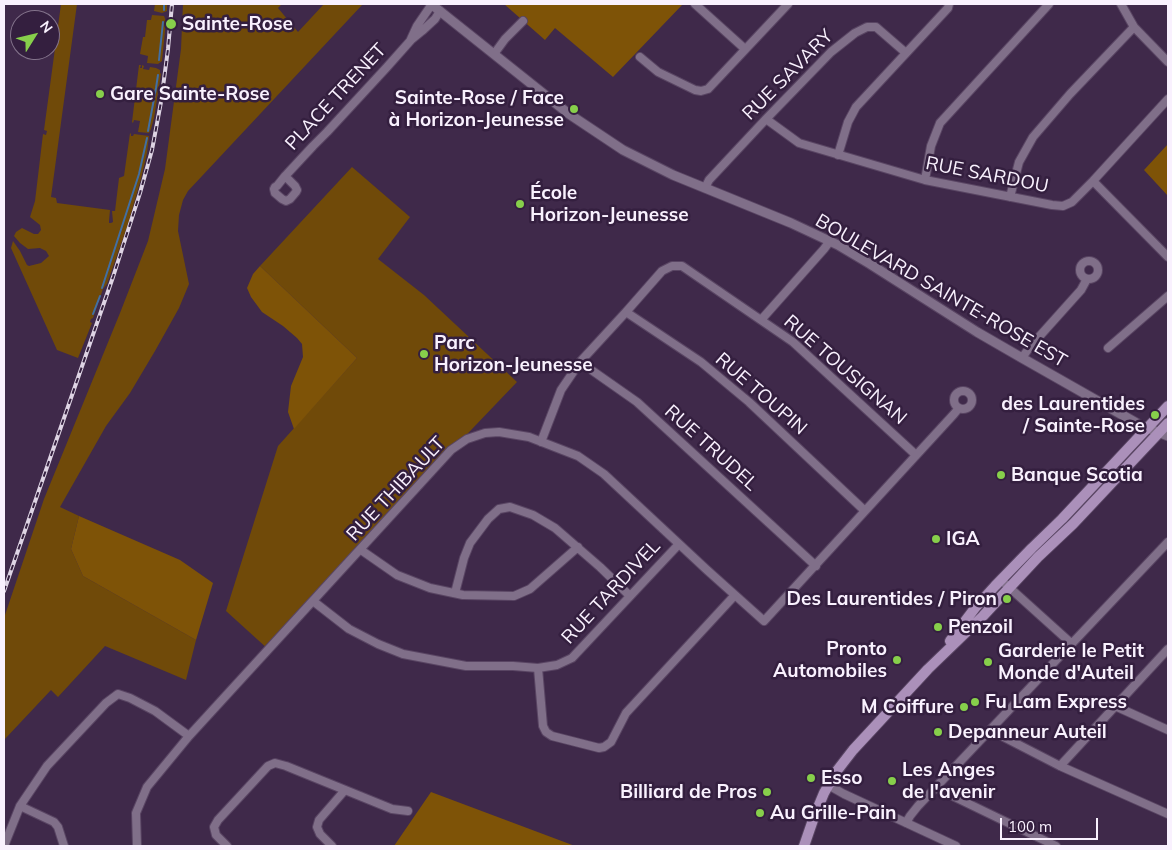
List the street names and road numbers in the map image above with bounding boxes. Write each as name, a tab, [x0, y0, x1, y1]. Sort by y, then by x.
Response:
street label: RUE SAVARY	[738, 25, 838, 125]
street label: PLACE TRENET	[281, 39, 391, 155]
street label: RUE SARDOU	[924, 152, 1050, 198]
street label: BOULEVARD SAINTE-ROSE EST	[811, 209, 1071, 373]
street label: RUE TOUSIGNAN	[779, 310, 911, 430]
street label: RUE TOUPIN	[711, 348, 811, 440]
street label: RUE TRUDEL	[660, 400, 762, 496]
street label: RUE THIBAULT	[342, 432, 450, 546]
street label: RUE TARDIVEL	[557, 535, 665, 649]

